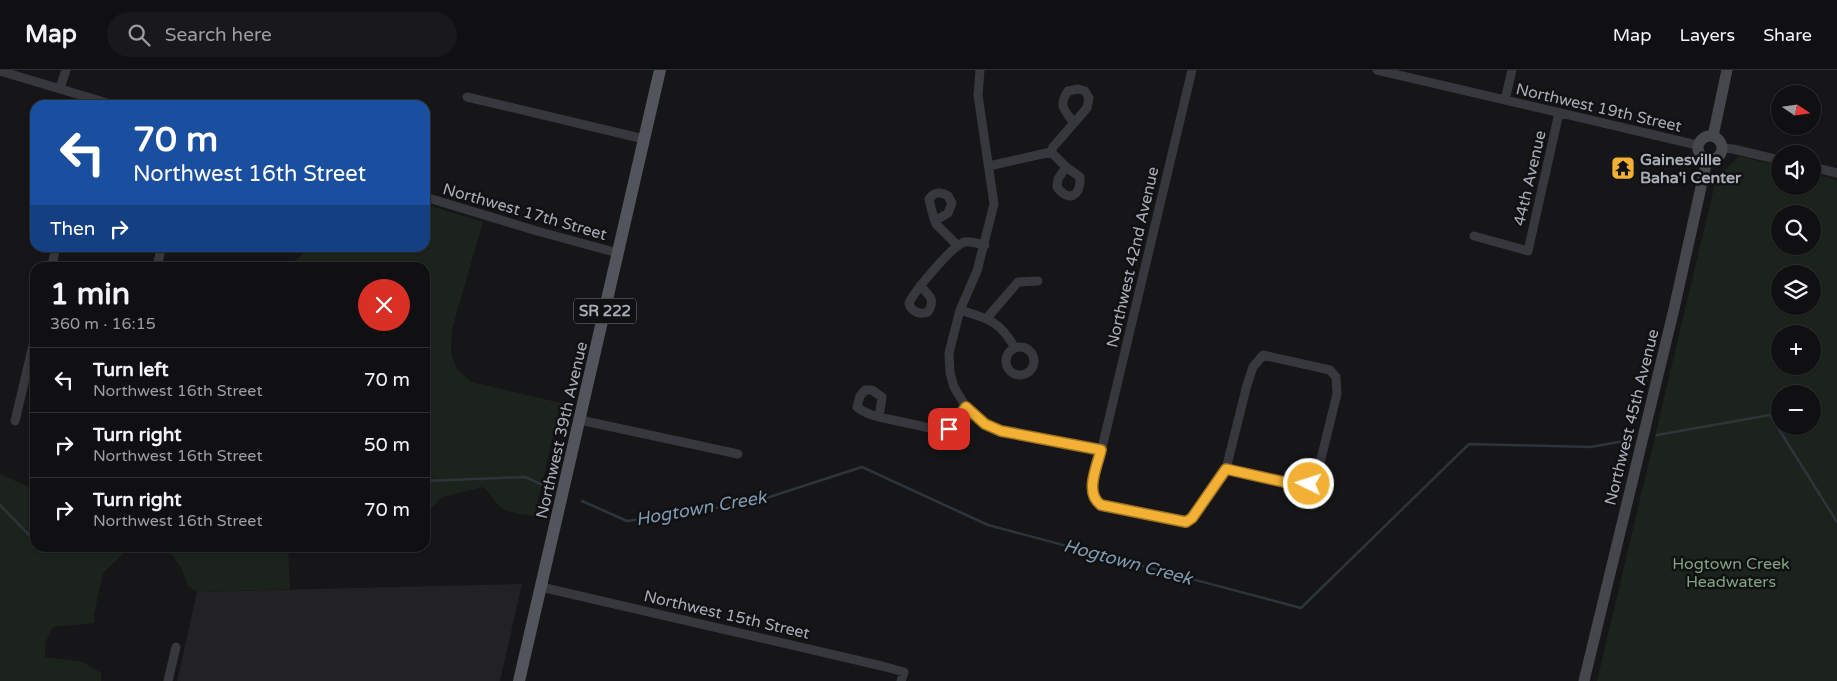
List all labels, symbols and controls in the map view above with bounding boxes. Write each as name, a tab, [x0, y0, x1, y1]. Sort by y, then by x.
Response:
search box	[107, 12, 457, 57]
text: Map	[25, 20, 77, 49]
icon: search	[125, 21, 153, 49]
text: Search here	[165, 24, 272, 46]
text: Map	[1613, 24, 1652, 46]
text: Layers	[1680, 24, 1735, 46]
text: Share	[1763, 24, 1812, 46]
street label: Northwest 19th Street	[1514, 79, 1684, 137]
north arrow	[1771, 85, 1821, 135]
map controls	[1771, 85, 1821, 435]
text: 70 m	[133, 119, 218, 161]
icon: left	[50, 120, 115, 185]
street label: 44th Avenue	[1509, 129, 1551, 228]
button: sound	[1771, 145, 1821, 195]
place label: Gainesville Baha'i Center	[1640, 150, 1742, 188]
temple icon: Gainesville Baha'i Center	[1610, 155, 1636, 181]
text: Northwest 16th Street	[133, 161, 366, 187]
street label: Northwest 42nd Avenue	[1102, 165, 1164, 350]
street label: Northwest 17th Street	[440, 179, 609, 245]
button: search	[1771, 205, 1821, 255]
icon: right	[105, 215, 133, 243]
text: Then	[50, 218, 95, 240]
button: layers	[1771, 265, 1821, 315]
text: 1 min	[50, 276, 130, 313]
button: close	[358, 279, 410, 331]
road number: SR 222	[574, 298, 636, 324]
text: 360 m · 16:15	[50, 314, 156, 334]
button: +	[1771, 325, 1821, 375]
street label: Northwest 45th Avenue	[1600, 327, 1664, 508]
street label: Northwest 39th Avenue	[532, 340, 592, 521]
text: Turn left	[93, 359, 169, 381]
icon: left	[50, 366, 78, 394]
text: 70 m	[364, 369, 410, 391]
text: Northwest 16th Street	[93, 381, 263, 401]
button: −	[1771, 385, 1821, 435]
pin	[928, 408, 970, 450]
icon: arrive	[935, 415, 963, 443]
text: Turn right	[93, 424, 181, 446]
icon: right	[50, 431, 78, 459]
text: 50 m	[364, 434, 410, 456]
text: Northwest 16th Street	[93, 446, 263, 466]
position arrow	[1282, 457, 1334, 509]
water label: Hogtown Creek	[634, 485, 769, 530]
text: Turn right	[93, 489, 181, 511]
icon: right	[50, 496, 78, 524]
text: 70 m	[364, 499, 410, 521]
text: Northwest 16th Street	[93, 511, 263, 531]
water label: Hogtown Creek	[1061, 534, 1196, 590]
park label: Hogtown Creek Headwaters	[1672, 554, 1790, 592]
street label: Northwest 15th Street	[642, 586, 812, 644]

